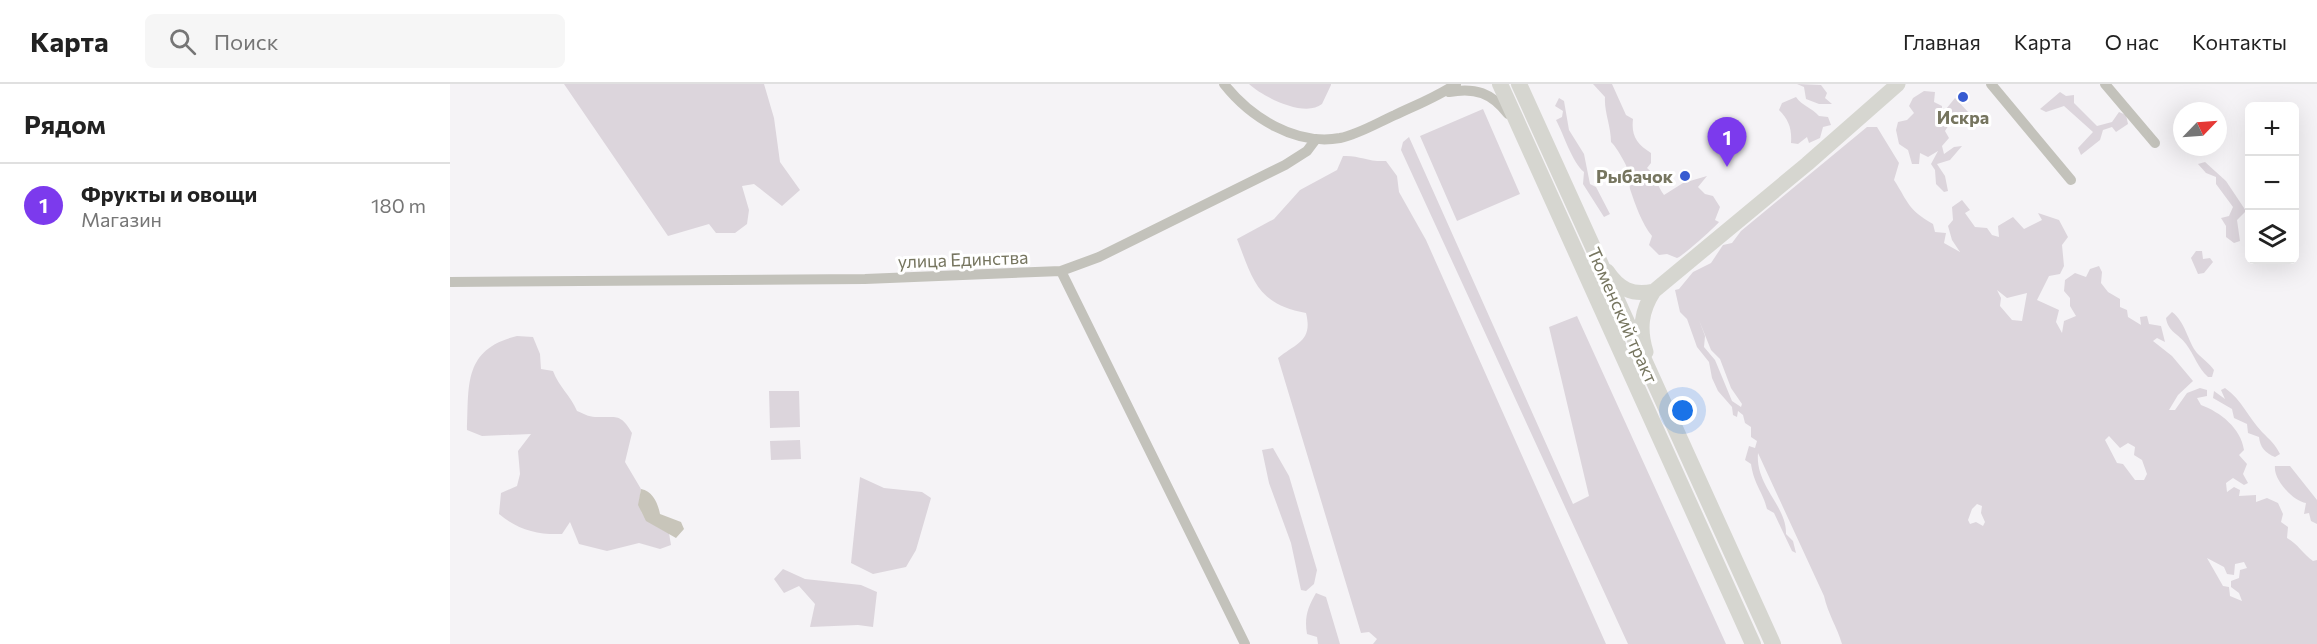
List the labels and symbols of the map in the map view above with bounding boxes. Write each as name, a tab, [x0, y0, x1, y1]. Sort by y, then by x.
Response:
marker: Искра	[1956, 90, 1970, 104]
north arrow	[2173, 102, 2227, 156]
place label: Искра	[1937, 106, 1989, 128]
pin: 1	[1708, 118, 1746, 167]
place label: Рыбачок	[1596, 165, 1674, 187]
marker: Рыбачок	[1678, 169, 1692, 183]
street label: Тюменский тракт	[1583, 244, 1663, 387]
street label: улица Единства	[897, 246, 1029, 272]
your location	[1668, 396, 1697, 425]

